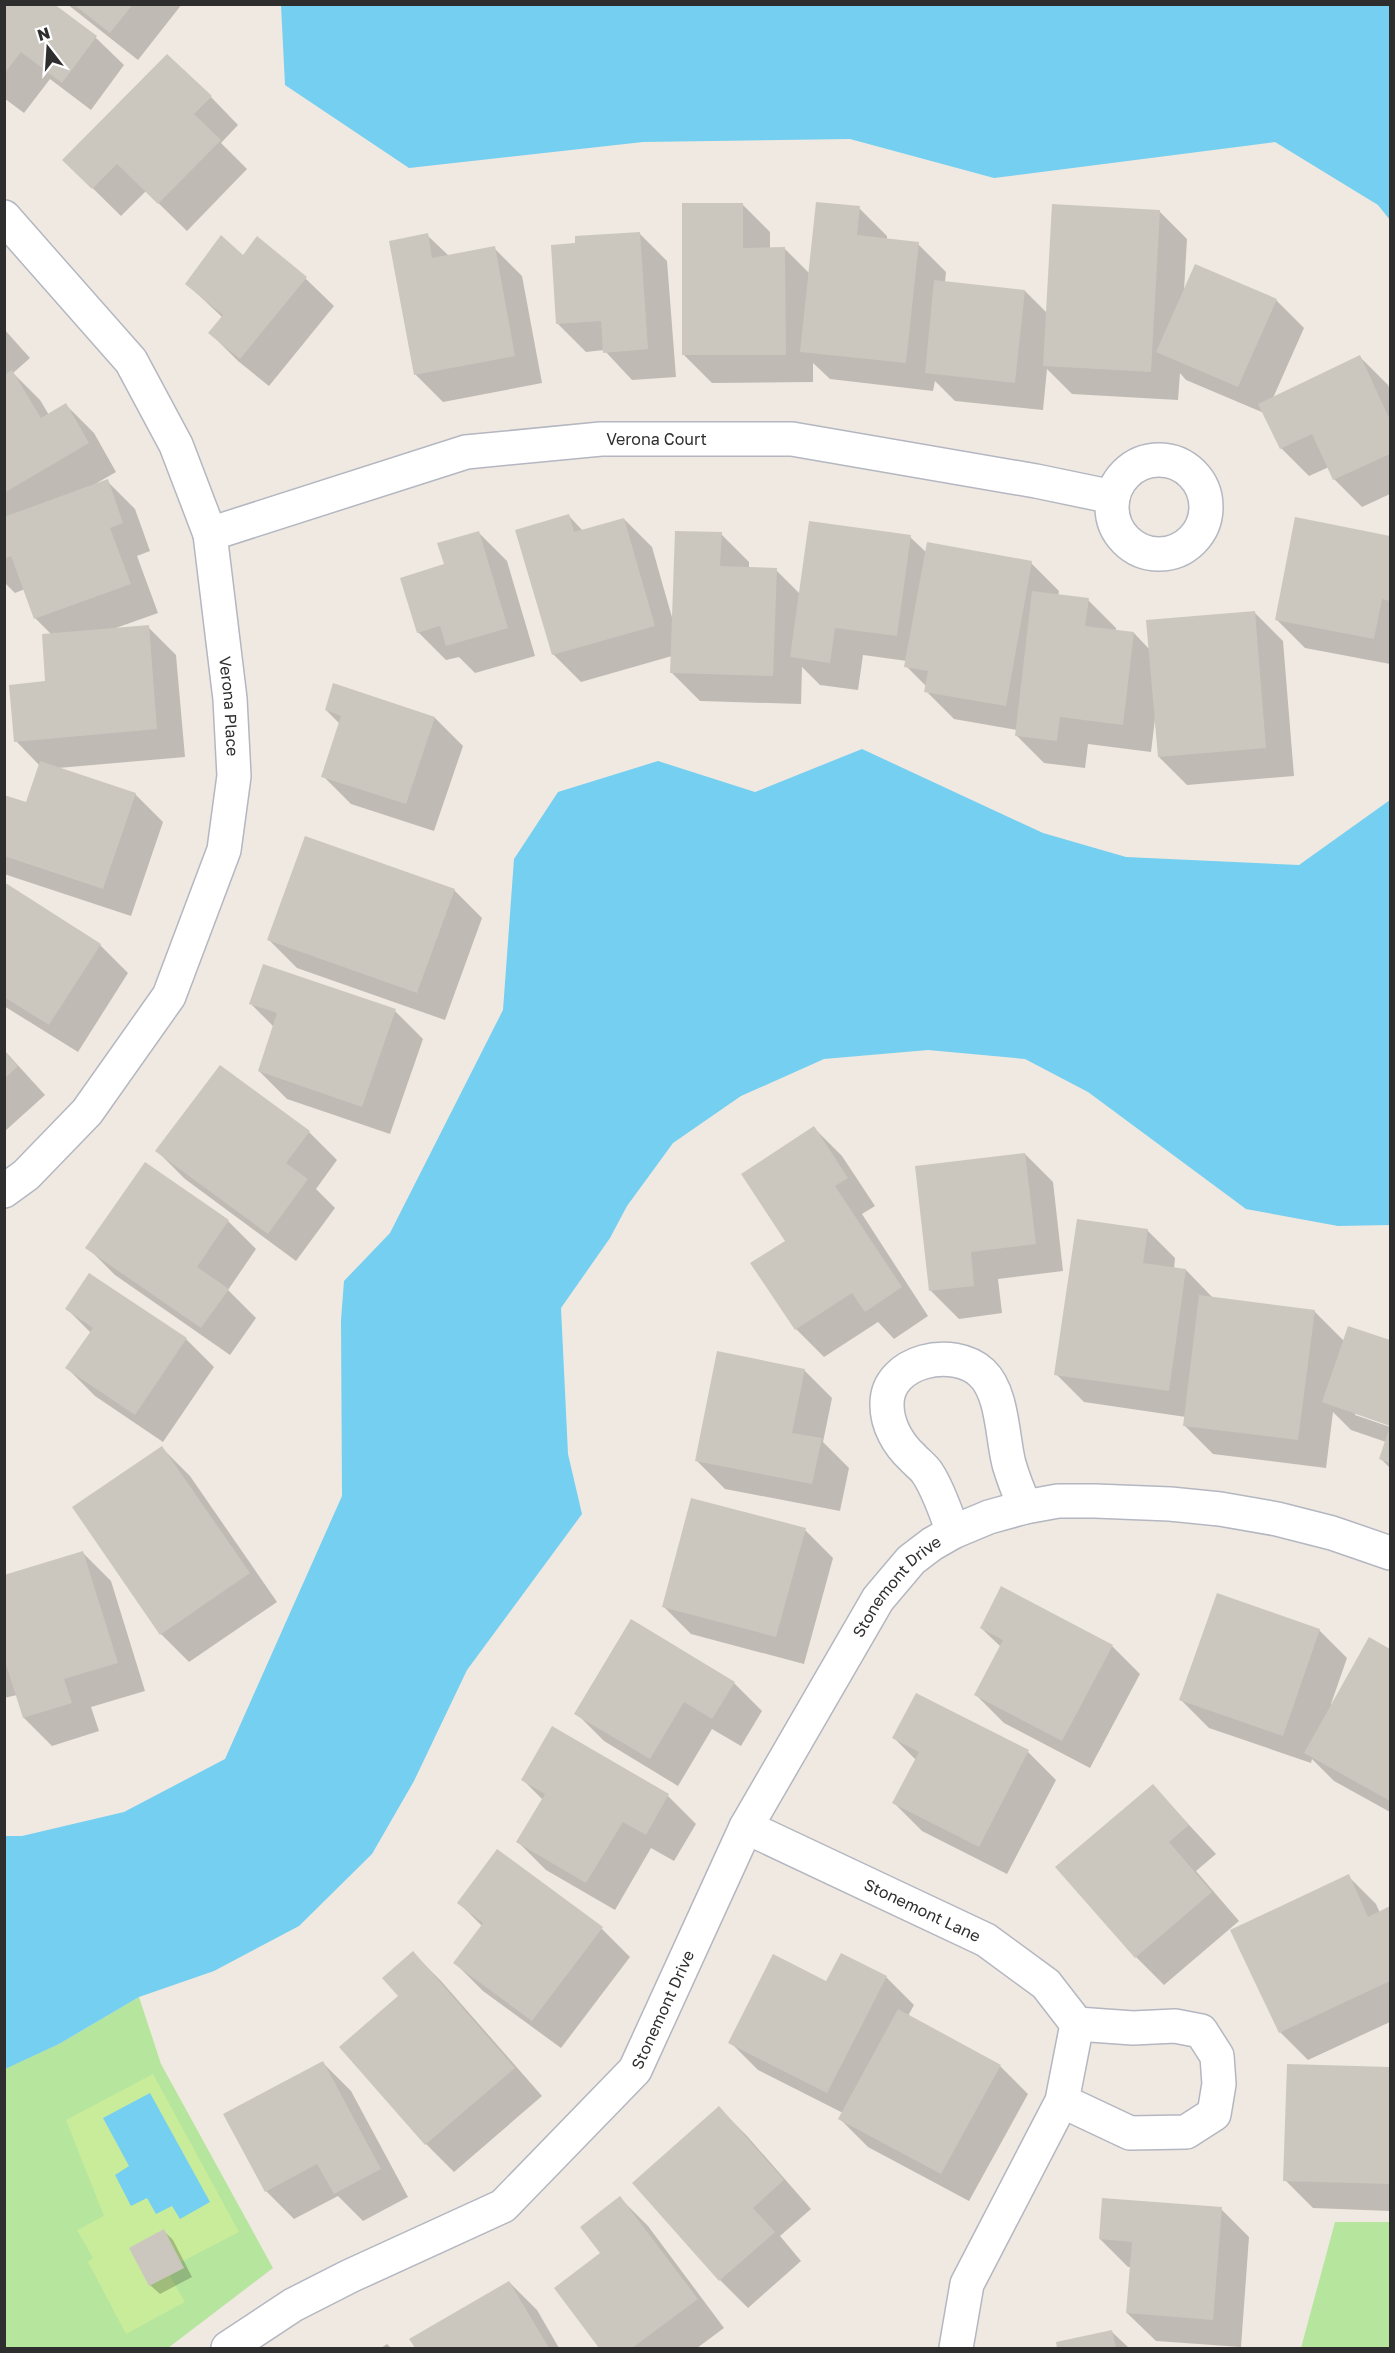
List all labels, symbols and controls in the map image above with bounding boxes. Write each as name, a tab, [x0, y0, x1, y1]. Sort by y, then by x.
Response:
north arrow	[18, 18, 78, 78]
text: N	[35, 22, 52, 45]
street label: Verona Court	[606, 429, 707, 449]
street label: Verona Place	[215, 655, 243, 757]
street label: Stonemont Drive	[848, 1531, 944, 1641]
street label: Stonemont Lane	[861, 1874, 984, 1946]
street label: Stonemont Drive	[627, 1947, 698, 2072]

